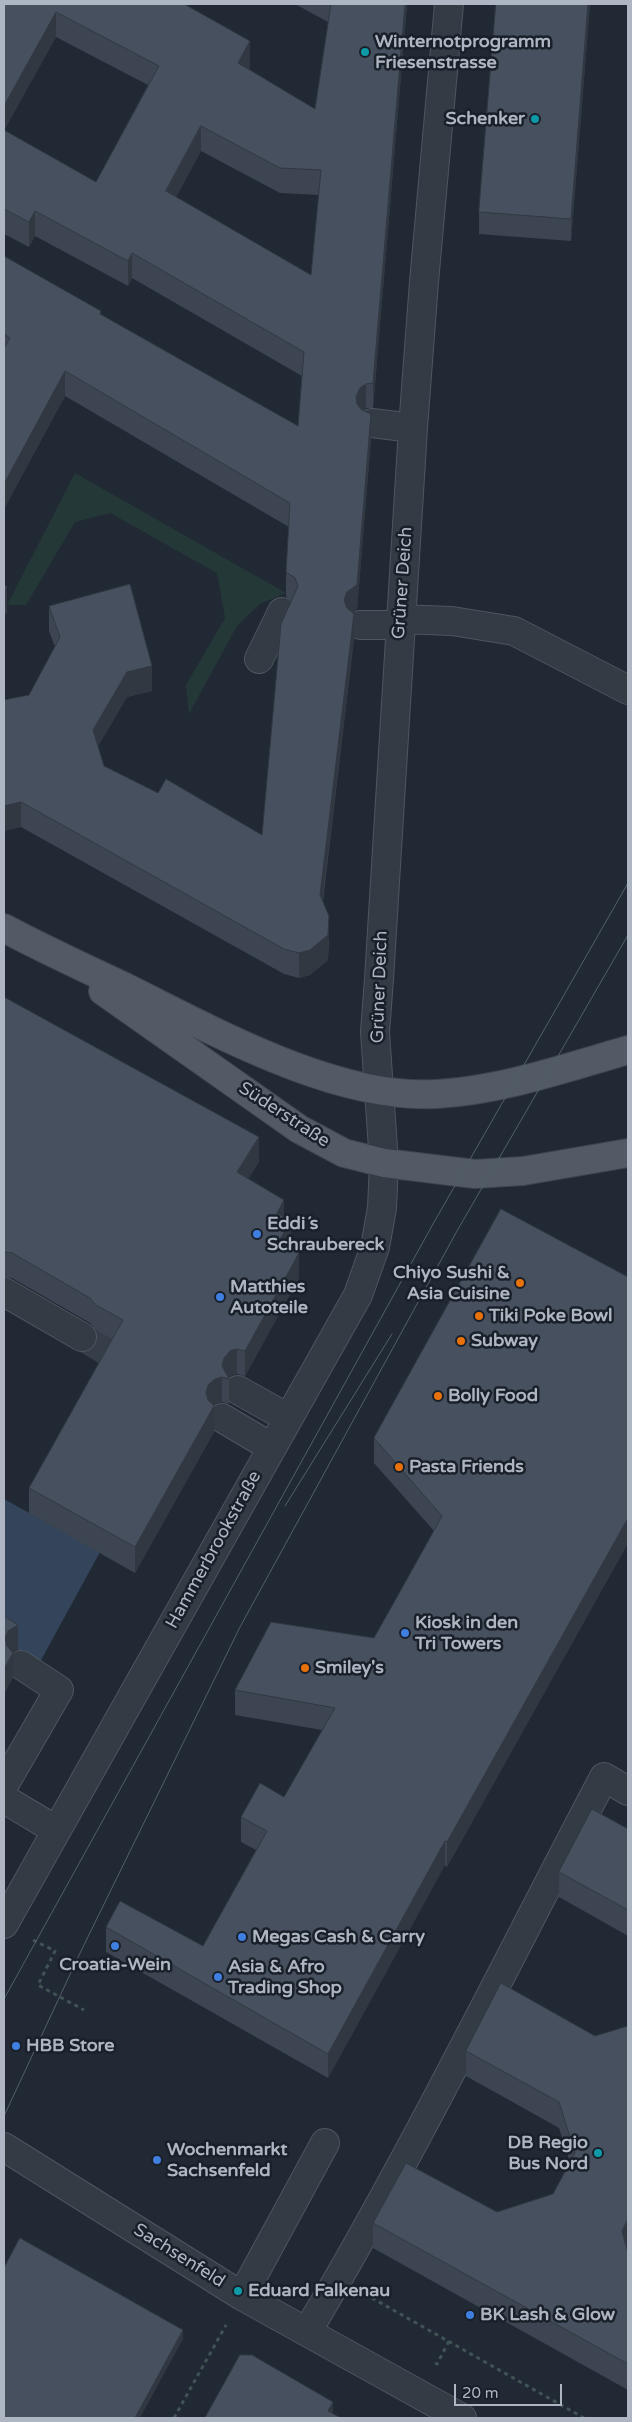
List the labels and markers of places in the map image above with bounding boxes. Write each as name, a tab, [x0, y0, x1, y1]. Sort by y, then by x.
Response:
place label: Winternotprogramm Friesenstrasse	[375, 31, 551, 74]
marker: Winternotprogramm Friesenstrasse	[359, 46, 371, 58]
place label: Schenker	[445, 108, 525, 130]
marker: Schenker	[529, 113, 541, 125]
place label: Eddi´s Schraubereck	[267, 1213, 384, 1256]
marker: Eddi´s Schraubereck	[251, 1228, 263, 1240]
place label: Chiyo Sushi & Asia Cuisine	[393, 1262, 510, 1304]
place label: Matthies Autoteile	[230, 1276, 308, 1318]
marker: Chiyo Sushi & Asia Cuisine	[514, 1277, 526, 1289]
marker: Matthies Autoteile	[214, 1291, 226, 1303]
place label: Tiki Poke Bowl	[489, 1305, 612, 1327]
marker: Tiki Poke Bowl	[473, 1310, 485, 1322]
place label: Subway	[471, 1330, 538, 1352]
marker: Subway	[455, 1335, 467, 1347]
place label: Bolly Food	[448, 1385, 538, 1407]
marker: Bolly Food	[432, 1390, 444, 1402]
place label: Pasta Friends	[409, 1456, 524, 1478]
marker: Pasta Friends	[393, 1461, 405, 1473]
place label: Kiosk in den Tri Towers	[415, 1612, 518, 1655]
marker: Kiosk in den Tri Towers	[399, 1627, 411, 1639]
place label: Smiley's	[315, 1657, 384, 1679]
marker: Smiley's	[299, 1662, 311, 1674]
place label: Megas Cash & Carry	[252, 1926, 425, 1948]
marker: Megas Cash & Carry	[236, 1931, 248, 1943]
marker: Croatia-Wein	[109, 1940, 121, 1952]
place label: Croatia-Wein	[59, 1954, 171, 1976]
place label: Asia & Afro Trading Shop	[228, 1956, 342, 1998]
marker: Asia & Afro Trading Shop	[212, 1971, 224, 1983]
place label: HBB Store	[26, 2035, 114, 2057]
marker: HBB Store	[10, 2040, 22, 2052]
place label: DB Regio Bus Nord	[508, 2132, 588, 2174]
place label: Wochenmarkt Sachsenfeld	[167, 2139, 287, 2182]
marker: DB Regio Bus Nord	[592, 2147, 604, 2159]
marker: Wochenmarkt Sachsenfeld	[151, 2154, 163, 2166]
place label: Eduard Falkenau	[248, 2280, 390, 2302]
marker: Eduard Falkenau	[232, 2285, 244, 2297]
place label: BK Lash & Glow	[480, 2304, 615, 2326]
marker: BK Lash & Glow	[464, 2309, 476, 2321]

